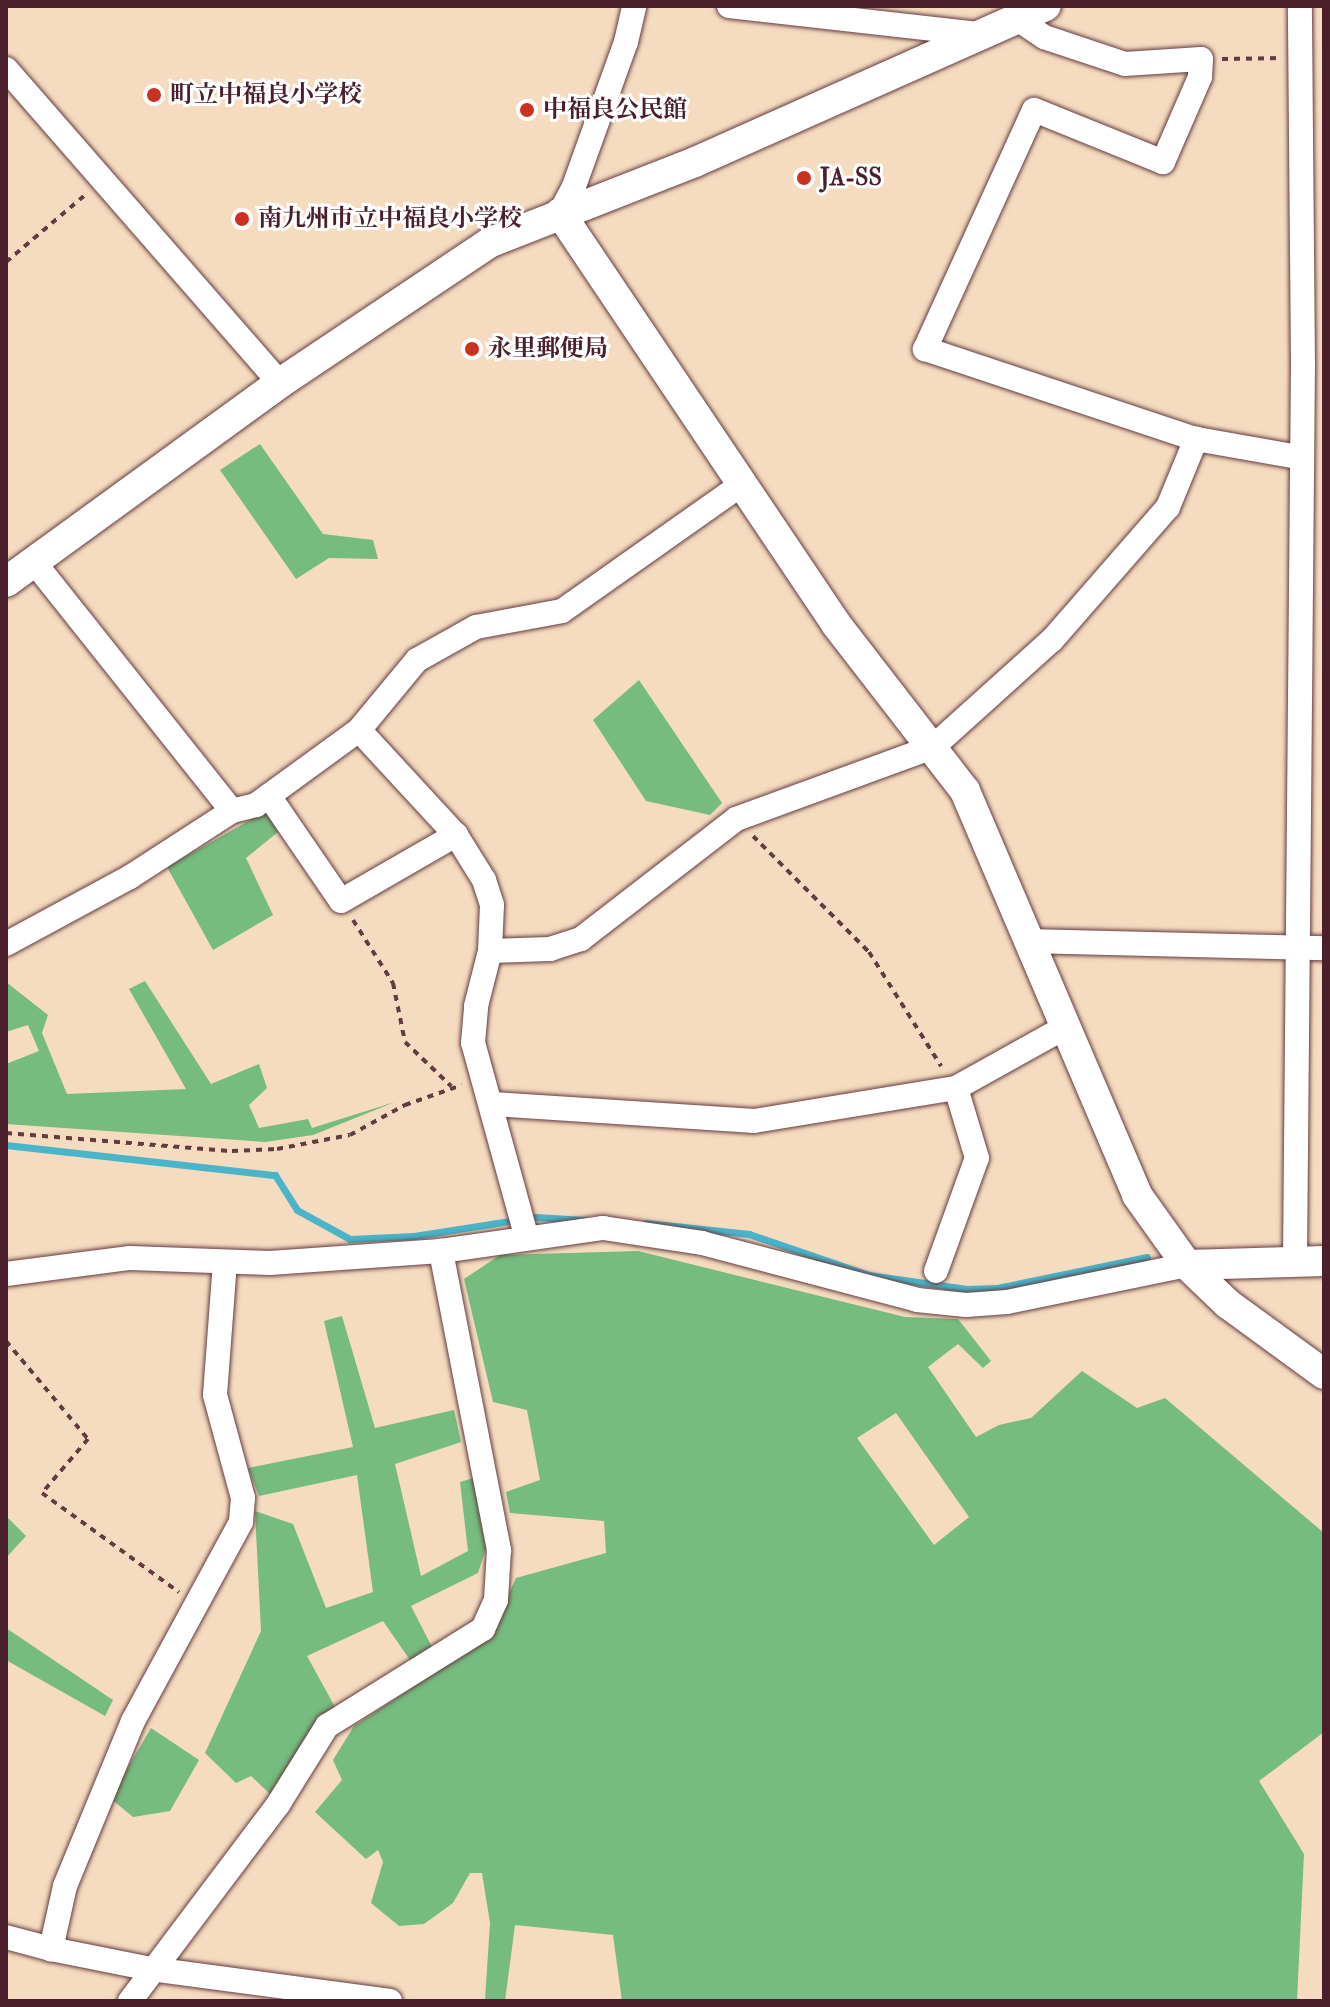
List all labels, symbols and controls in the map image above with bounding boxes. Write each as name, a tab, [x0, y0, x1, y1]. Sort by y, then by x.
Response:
place label: 町立中福良小学校	[170, 81, 362, 109]
marker: 町立中福良小学校	[145, 86, 163, 104]
place label: 中福良公民館	[543, 96, 687, 124]
marker: 中福良公民館	[518, 101, 536, 119]
place label: JA-SS	[820, 164, 882, 192]
marker: JA-SS	[795, 169, 813, 187]
place label: 南九州市立中福良小学校	[258, 205, 522, 233]
marker: 南九州市立中福良小学校	[233, 210, 251, 228]
place label: 永里郵便局	[488, 335, 608, 363]
marker: 永里郵便局	[463, 340, 481, 358]

